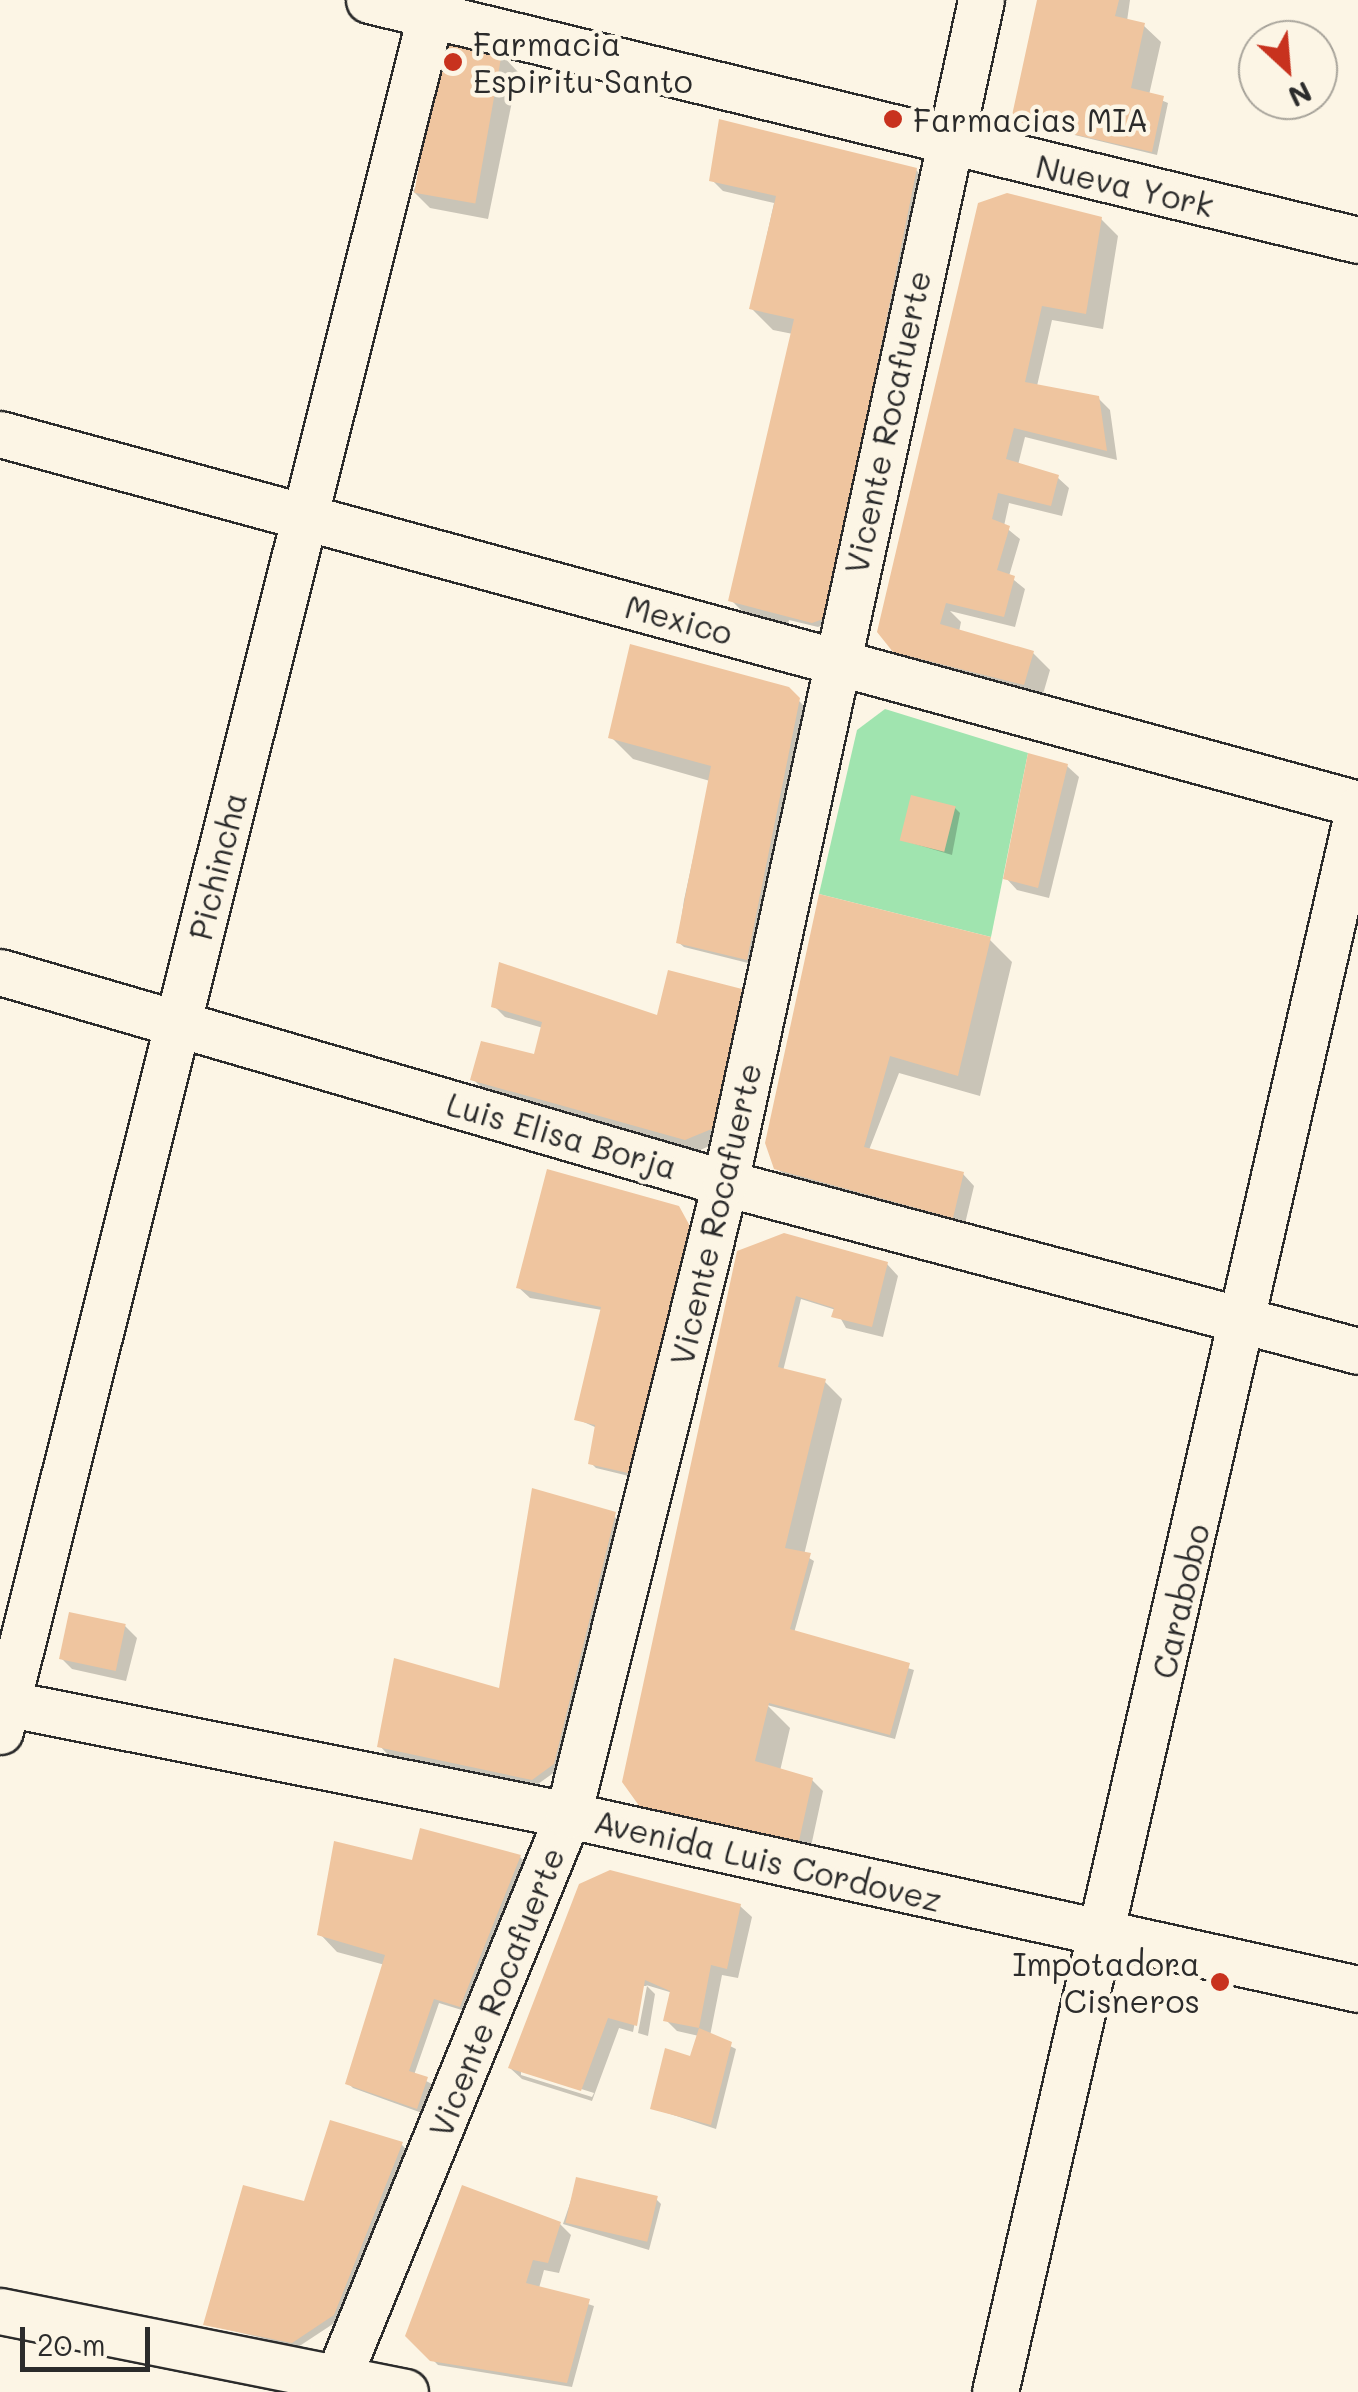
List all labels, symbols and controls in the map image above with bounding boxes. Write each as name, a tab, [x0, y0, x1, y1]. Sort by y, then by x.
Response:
north arrow	[1238, 20, 1338, 120]
place label: Farmacia Espiritu Santo	[473, 25, 693, 100]
marker: Farmacia Espiritu Santo	[442, 51, 464, 73]
text: N	[1283, 74, 1318, 116]
place label: Farmacias MIA	[913, 100, 1148, 138]
marker: Farmacias MIA	[882, 108, 904, 130]
street label: Nueva York	[1032, 146, 1218, 224]
street label: Vicente Rocafuerte	[836, 267, 938, 577]
street label: Mexico	[621, 586, 737, 652]
street label: Pichincha	[180, 788, 254, 944]
street label: Vicente Rocafuerte	[662, 1059, 768, 1369]
street label: Luis Elisa Borja	[443, 1084, 681, 1186]
street label: Carabobo	[1144, 1520, 1216, 1682]
street label: Avenida Luis Cordovez	[591, 1801, 945, 1919]
street label: Vicente Rocafuerte	[420, 1842, 572, 2142]
place label: Impotadora Cisneros	[1012, 1945, 1200, 2020]
marker: Impotadora Cisneros	[1209, 1971, 1231, 1993]
scale bar	[25, 2307, 155, 2369]
text: 20 m	[37, 2324, 106, 2364]

